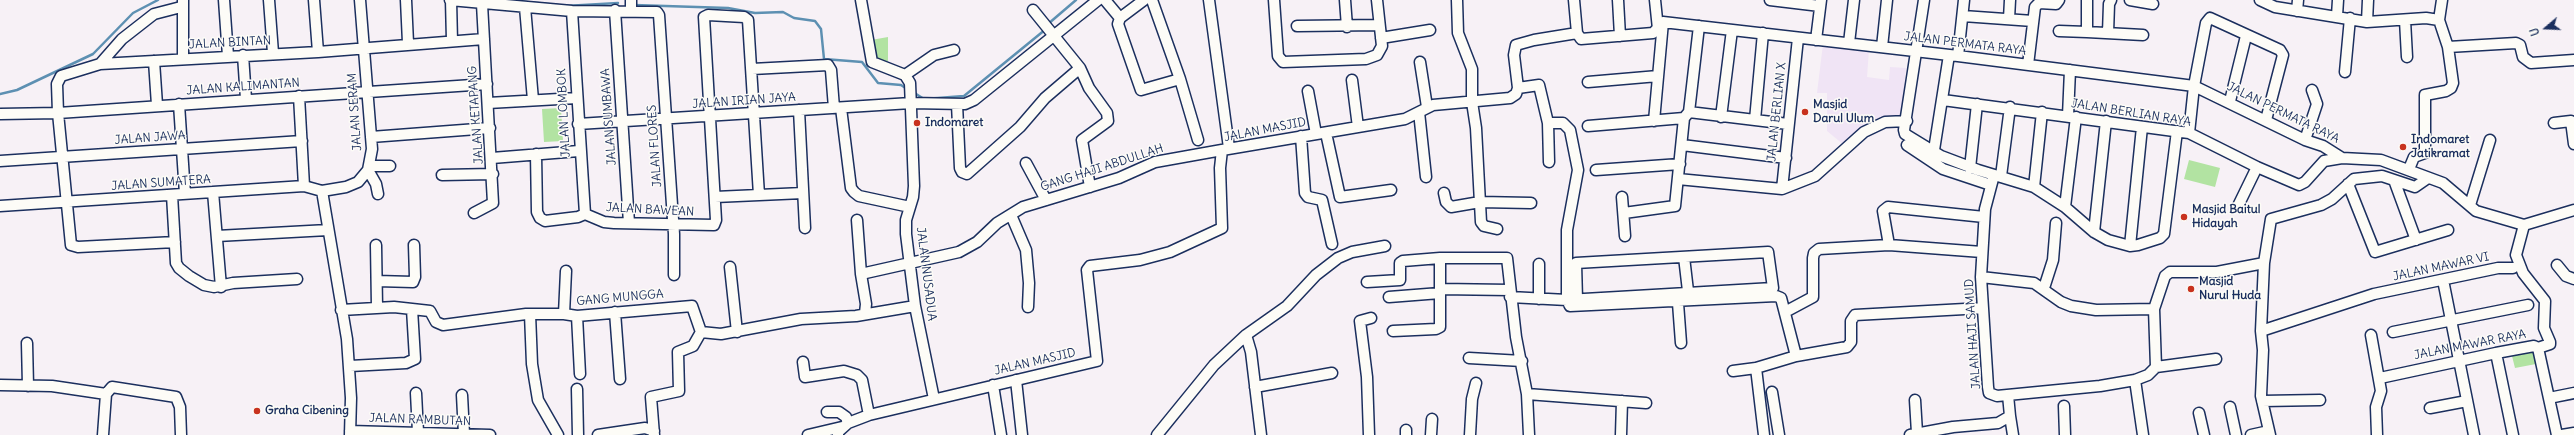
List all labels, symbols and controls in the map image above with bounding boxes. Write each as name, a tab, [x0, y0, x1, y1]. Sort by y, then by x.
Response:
north arrow	[2526, 8, 2566, 48]
text: U	[2527, 26, 2542, 38]
street label: JALAN PERMATA RAYA	[1903, 29, 2027, 59]
street label: JALAN BINTAN	[189, 34, 271, 52]
street label: JALAN BERLIAN X	[1765, 62, 1789, 162]
street label: JALAN KETAPANG	[465, 65, 487, 165]
street label: JALAN LOMBOK	[554, 68, 574, 158]
street label: JALAN SUMBAWA	[598, 68, 620, 166]
street label: JALAN SERAM	[345, 73, 365, 151]
street label: JALAN KALIMANTAN	[186, 76, 300, 98]
street label: JALAN PERMATA RAYA	[2225, 80, 2341, 146]
street label: JALAN IRIAN JAYA	[692, 90, 796, 112]
street label: JALAN BERLIAN RAYA	[2070, 96, 2192, 130]
place label: Masjid Darul Ulum	[1813, 98, 1874, 126]
street label: JALAN FLORES	[645, 104, 665, 188]
marker: Masjid Darul Ulum	[1800, 107, 1810, 117]
street label: JALAN MASJID	[1223, 115, 1307, 145]
place label: Indomaret	[925, 116, 983, 130]
marker: Indomaret	[912, 118, 922, 128]
street label: JALAN JAWA	[114, 128, 186, 148]
place label: Indomaret Jatikramat	[2411, 133, 2470, 161]
street label: GANG HAJI ABDULLAH	[1039, 141, 1165, 195]
marker: Indomaret Jatikramat	[2398, 142, 2408, 152]
street label: JALAN SUMATERA	[111, 172, 211, 194]
street label: JALAN BAWEAN	[605, 200, 695, 220]
place label: Masjid Baitul Hidayah	[2192, 203, 2260, 231]
marker: Masjid Baitul Hidayah	[2179, 212, 2189, 222]
street label: JALAN NUSADUA	[913, 226, 939, 322]
street label: JALAN MAWAR VI	[2392, 250, 2490, 284]
place label: Masjid Nurul Huda	[2199, 275, 2261, 303]
street label: JALAN HAJI SAMUD	[1962, 278, 1984, 390]
marker: Masjid Nurul Huda	[2186, 284, 2196, 294]
street label: GANG MUNGGA	[576, 287, 664, 309]
street label: JALAN MAWAR RAYA	[2413, 327, 2527, 363]
street label: JALAN MASJID	[993, 346, 1077, 378]
place label: Graha Cibening	[265, 404, 349, 418]
marker: Graha Cibening	[252, 406, 262, 416]
street label: JALAN RAMBUTAN	[369, 411, 471, 429]

